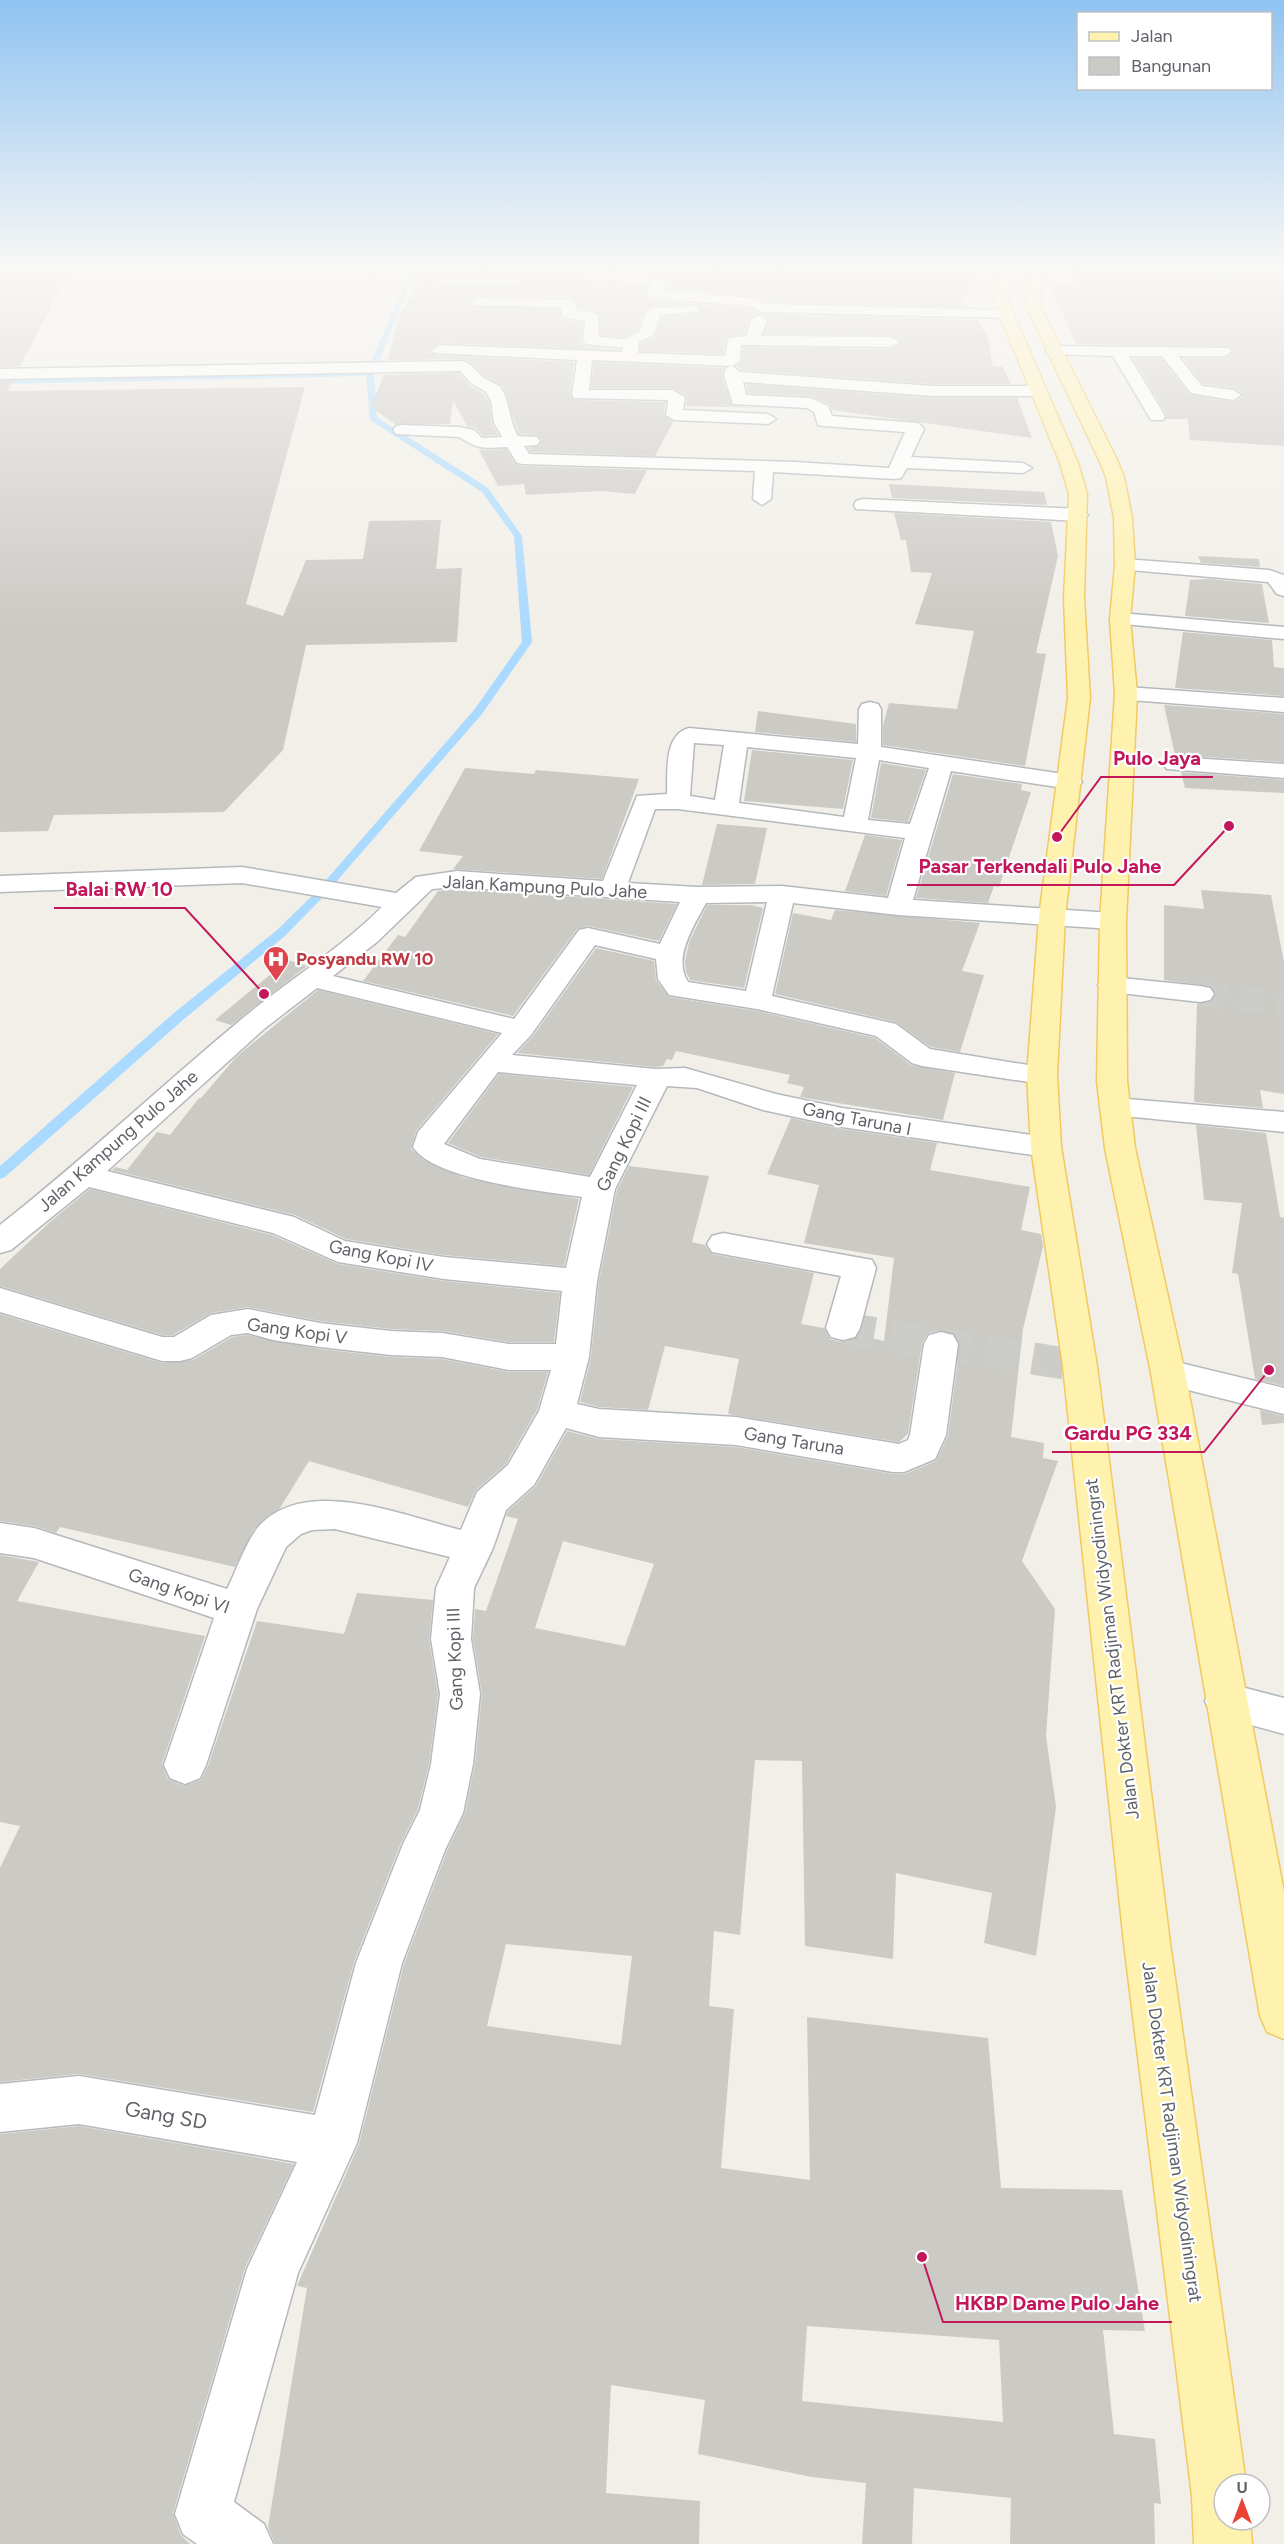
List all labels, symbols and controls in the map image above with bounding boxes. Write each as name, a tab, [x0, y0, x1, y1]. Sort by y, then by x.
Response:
legend	[1077, 12, 1272, 90]
text: Jalan	[1131, 25, 1173, 47]
text: Bangunan	[1131, 55, 1211, 77]
callout: Pulo Jaya	[1101, 739, 1213, 777]
text: Pulo Jaya	[1113, 746, 1201, 770]
callout: Pasar Terkendali Pulo Jahe	[907, 847, 1174, 885]
text: Pasar Terkendali Pulo Jahe	[919, 854, 1161, 878]
callout: Balai RW 10	[54, 870, 185, 908]
street label: Jalan Kampung Pulo Jahe	[442, 871, 648, 903]
text: Balai RW 10	[65, 877, 173, 901]
hospital icon: Posyandu RW 10	[261, 944, 291, 982]
place label: Posyandu RW 10	[296, 948, 434, 970]
street label: Jalan Kampung Pulo Jahe	[34, 1065, 203, 1216]
street label: Gang Kopi III	[592, 1093, 656, 1195]
street label: Gang Taruna I	[801, 1098, 913, 1140]
street label: Gang Kopi IV	[327, 1235, 436, 1277]
street label: Gang Kopi V	[245, 1313, 349, 1349]
callout: Gardu PG 334	[1052, 1414, 1204, 1452]
text: Gardu PG 334	[1064, 1421, 1192, 1445]
street label: Gang Taruna	[742, 1422, 846, 1460]
street label: Jalan Dokter KRT Radjiman Widyodiningrat	[1080, 1477, 1144, 1821]
street label: Gang Kopi VI	[125, 1563, 233, 1619]
street label: Gang Kopi III	[442, 1607, 468, 1711]
street label: Jalan Dokter KRT Radjiman Widyodiningrat	[1137, 1960, 1207, 2304]
street label: Gang SD	[123, 2095, 209, 2135]
callout: HKBP Dame Pulo Jahe	[943, 2284, 1172, 2322]
text: HKBP Dame Pulo Jahe	[955, 2291, 1159, 2315]
north arrow	[1212, 2472, 1272, 2532]
text: U	[1236, 2478, 1248, 2497]

